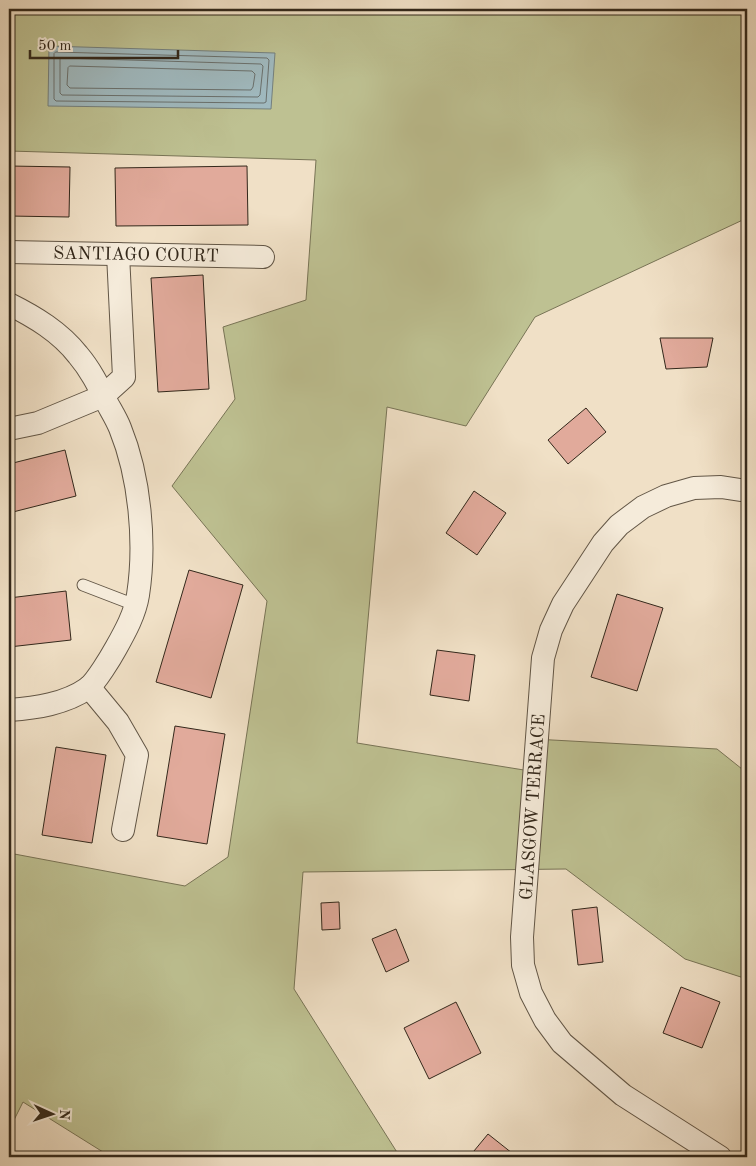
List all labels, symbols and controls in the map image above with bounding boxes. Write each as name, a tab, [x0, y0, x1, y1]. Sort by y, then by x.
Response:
scale bar	[30, 28, 178, 60]
text: 50 m	[38, 39, 72, 54]
street label: SANTIAGO COURT	[53, 245, 219, 265]
street label: GLASGOW TERRACE	[518, 713, 548, 901]
north arrow	[28, 1088, 78, 1138]
text: N	[57, 1109, 71, 1121]

